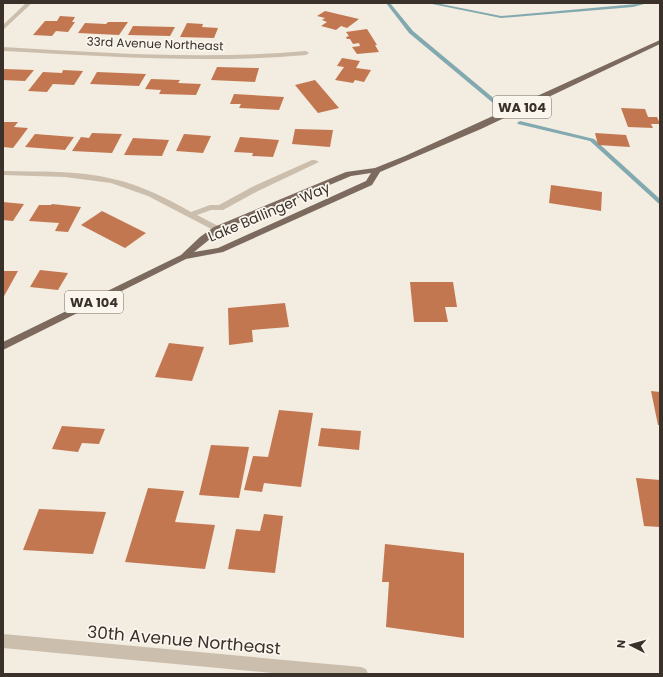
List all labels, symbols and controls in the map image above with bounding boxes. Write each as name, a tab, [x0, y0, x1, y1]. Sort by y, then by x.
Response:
street label: 33rd Avenue Northeast	[86, 33, 224, 54]
road number: WA 104	[493, 96, 551, 118]
street label: Lake Ballinger Way	[205, 177, 333, 247]
road number: WA 104	[65, 291, 123, 313]
street label: 30th Avenue Northeast	[86, 620, 282, 660]
north arrow	[611, 625, 651, 665]
text: N	[613, 639, 629, 649]

